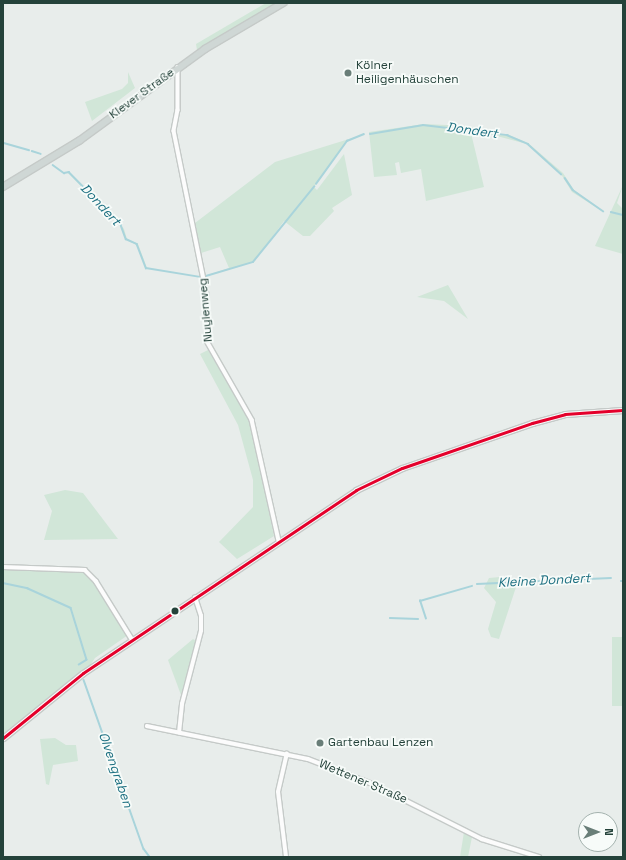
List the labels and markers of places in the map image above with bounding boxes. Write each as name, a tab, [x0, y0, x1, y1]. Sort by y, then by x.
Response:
place label: Kölner Heiligenhäuschen	[356, 59, 459, 87]
marker: Kölner Heiligenhäuschen	[343, 68, 353, 78]
unlabelled marker	[170, 606, 180, 616]
place label: Gartenbau Lenzen	[328, 736, 433, 750]
marker: Gartenbau Lenzen	[315, 738, 325, 748]

